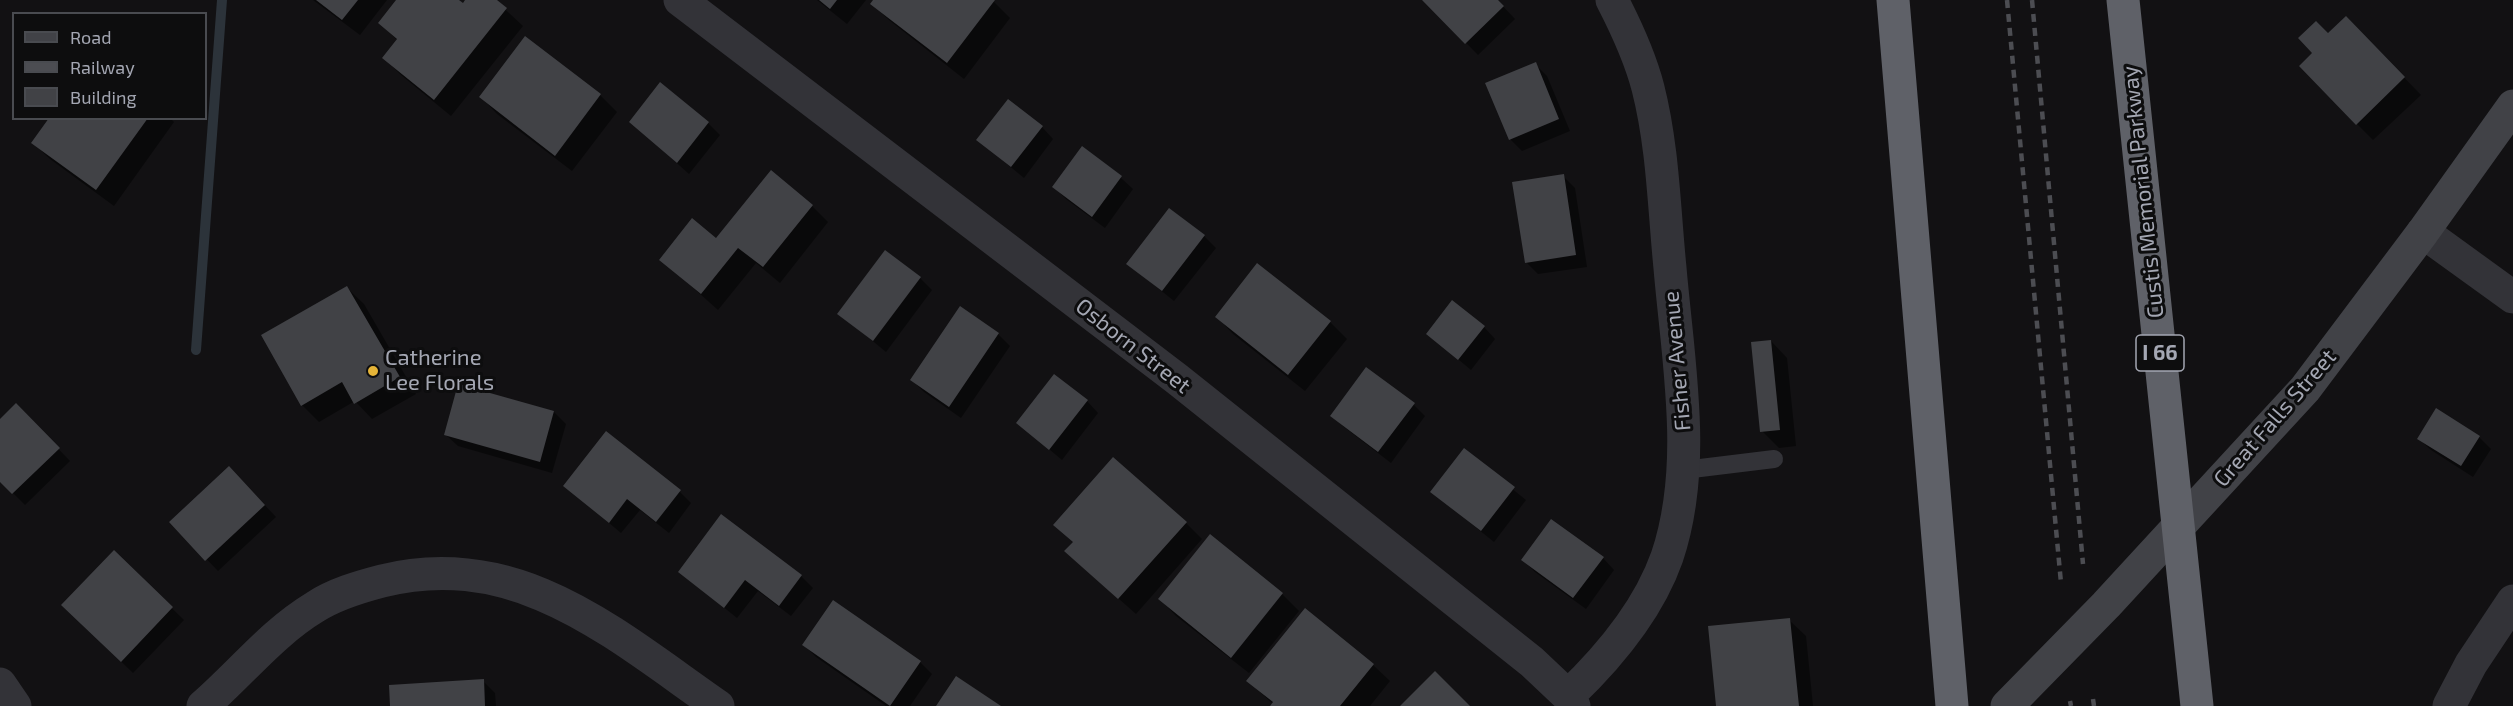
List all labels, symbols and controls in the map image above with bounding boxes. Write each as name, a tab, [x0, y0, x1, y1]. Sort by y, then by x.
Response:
legend	[12, 12, 207, 120]
text: Road	[70, 26, 111, 48]
text: Railway	[70, 56, 135, 78]
street label: Custis Memorial Parkway	[2117, 65, 2169, 319]
text: Building	[70, 86, 137, 108]
street label: Fisher Avenue	[1658, 290, 1696, 432]
street label: Osborn Street	[1070, 293, 1196, 399]
road number: I 66	[2136, 335, 2184, 371]
street label: Great Falls Street	[2208, 344, 2342, 492]
place label: Catherine Lee Florals	[385, 345, 494, 396]
marker: Catherine Lee Florals	[366, 364, 380, 378]

